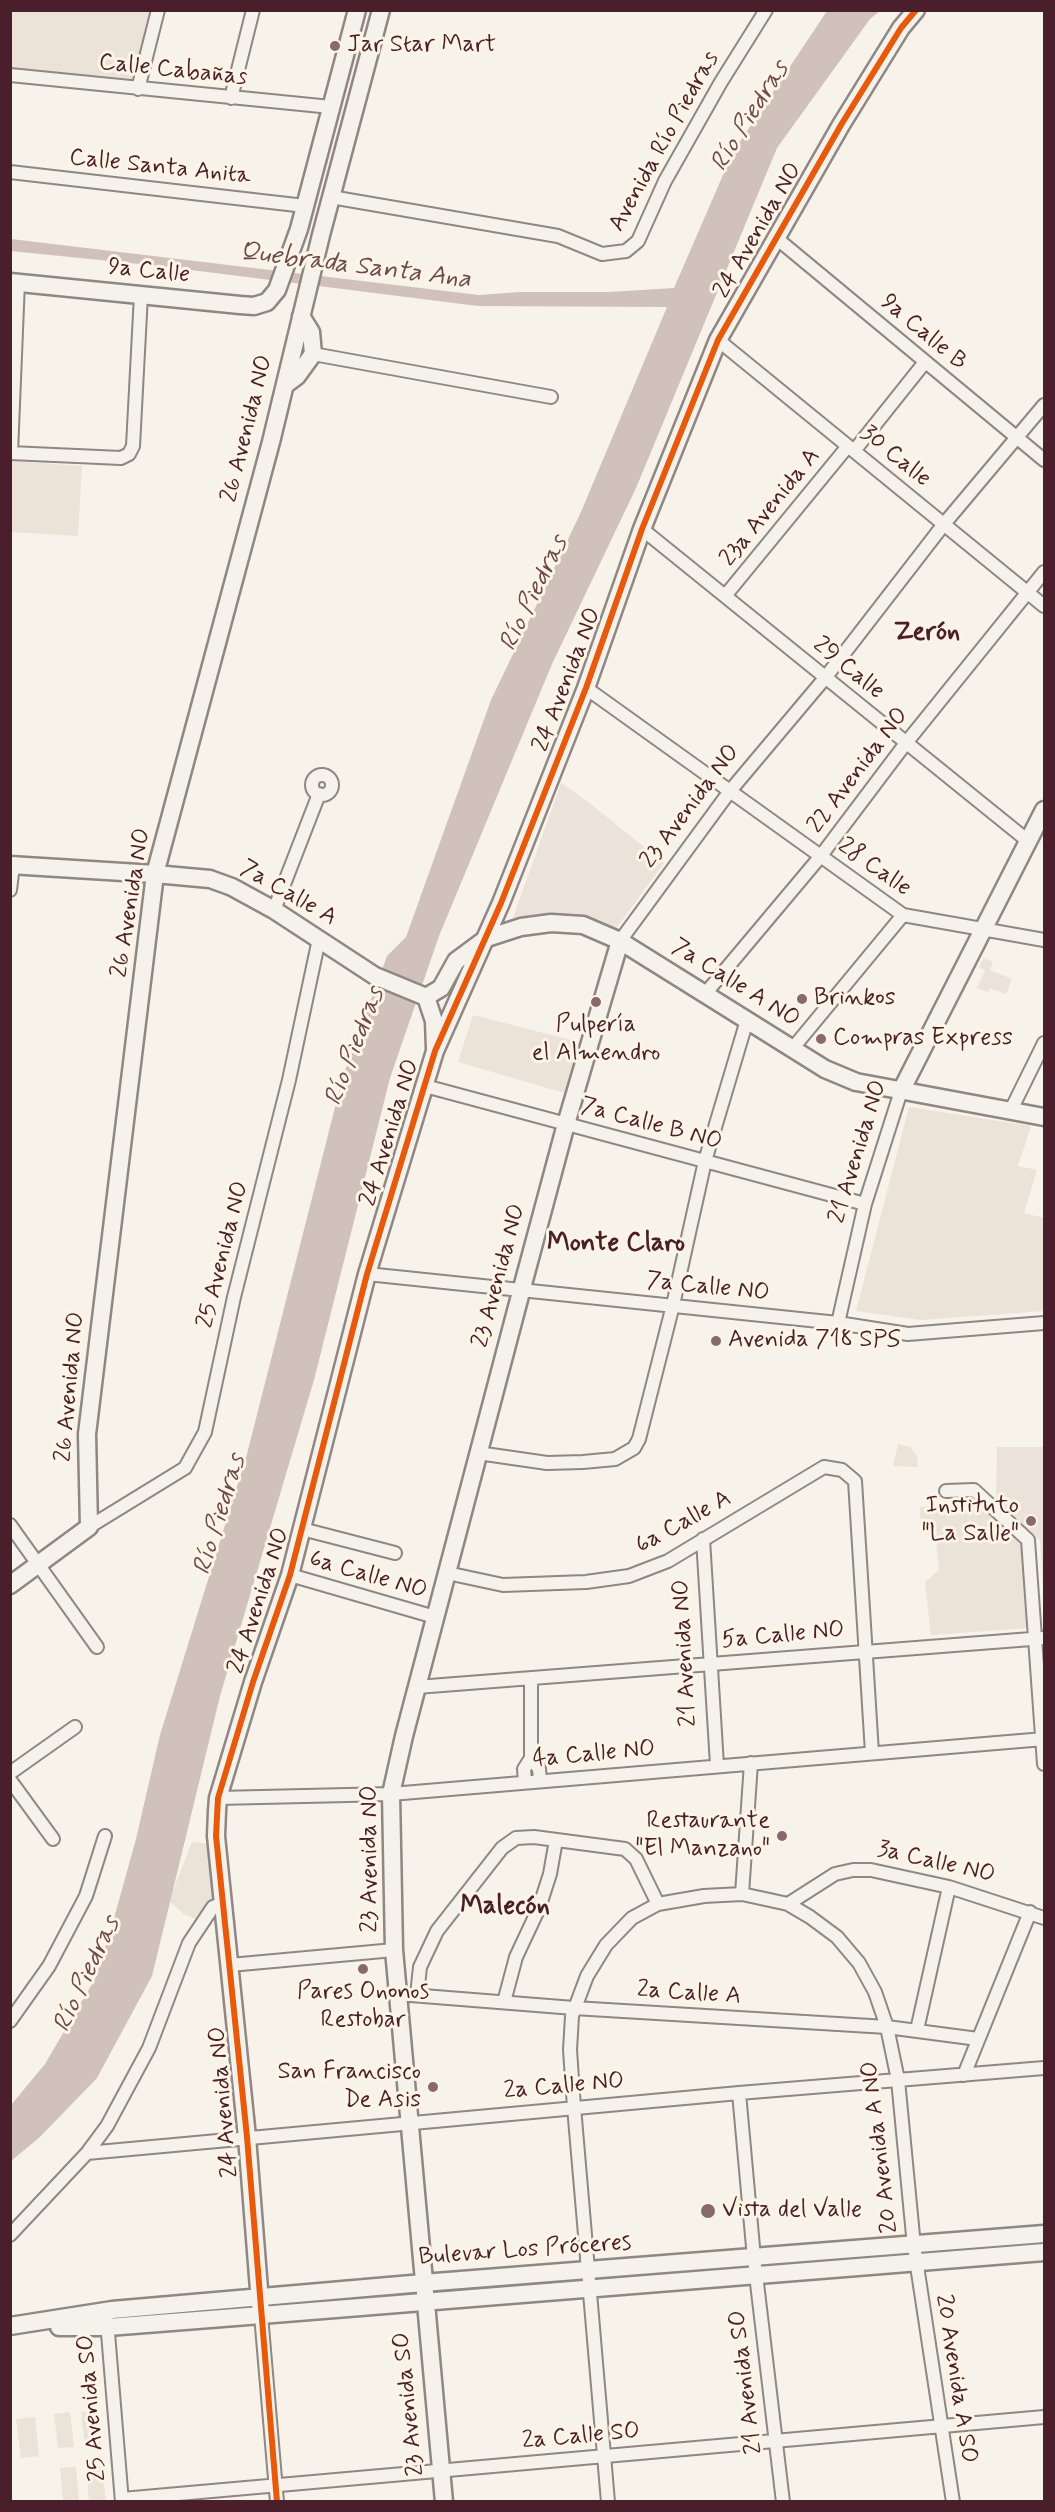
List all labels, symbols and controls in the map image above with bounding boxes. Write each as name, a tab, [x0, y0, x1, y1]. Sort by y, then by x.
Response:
place label: Jar Star Mart	[347, 32, 496, 60]
marker: Jar Star Mart	[328, 39, 342, 53]
street label: Avenida Río Piedras	[604, 47, 726, 237]
street label: Calle Cabañas	[97, 49, 249, 93]
water label: Río Piedras	[705, 56, 797, 178]
street label: Calle Santa Anita	[68, 144, 252, 192]
street label: 24 Avenida NO	[709, 158, 809, 304]
water label: Quebrada Santa Ana	[238, 237, 472, 297]
street label: 9a Calle	[107, 253, 191, 291]
street label: 9a Calle B	[874, 289, 972, 377]
street label: 26 Avenida NO	[216, 352, 280, 506]
street label: 30 Calle	[854, 420, 936, 494]
street label: 23a Avenida A	[715, 443, 827, 573]
water label: Río Piedras	[494, 531, 576, 657]
street label: 24 Avenida NO	[527, 604, 609, 756]
district label: Zerón	[894, 618, 960, 650]
street label: 29 Calle	[806, 631, 890, 707]
street label: 22 Avenida NO	[802, 702, 916, 840]
street label: 23 Avenida NO	[635, 739, 747, 875]
street label: 26 Avenida NO	[106, 826, 158, 980]
street label: 28 Calle	[832, 832, 916, 904]
street label: 7a Calle A	[234, 855, 342, 933]
street label: 7a Calle A NO	[666, 933, 804, 1035]
water label: Río Piedras	[319, 983, 393, 1111]
place label: Brinkos	[814, 985, 895, 1013]
marker: Brinkos	[795, 992, 809, 1006]
marker: Pulpería el Almendro	[589, 995, 603, 1009]
place label: Pulpería el Almendro	[532, 1012, 660, 1068]
place label: Compras Express	[833, 1025, 1013, 1053]
marker: Compras Express	[814, 1032, 828, 1046]
street label: 24 Avenida NO	[355, 1056, 427, 1210]
street label: 21 Avenida NO	[824, 1077, 894, 1227]
street label: 7a Calle B NO	[577, 1092, 725, 1158]
street label: 25 Avenida NO	[192, 1179, 256, 1331]
street label: 23 Avenida NO	[467, 1201, 533, 1351]
district label: Monte Claro	[547, 1229, 685, 1261]
street label: 7a Calle NO	[645, 1267, 771, 1309]
street label: 26 Avenida NO	[50, 1311, 92, 1463]
place label: Avenida 718 SPS	[728, 1327, 900, 1355]
marker: Avenida 718 SPS	[709, 1334, 723, 1348]
water label: Río Piedras	[188, 1451, 254, 1579]
street label: 6a Calle A	[631, 1485, 737, 1561]
place label: Instituto "La Salle"	[922, 1493, 1019, 1549]
marker: Instituto "La Salle"	[1024, 1514, 1038, 1528]
street label: 24 Avenida NO	[223, 1524, 297, 1678]
street label: 6a Calle NO	[306, 1545, 430, 1607]
street label: 21 Avenida NO	[668, 1578, 704, 1728]
street label: 5a Calle NO	[720, 1616, 846, 1656]
street label: 4a Calle NO	[531, 1735, 657, 1775]
street label: 23 Avenida NO	[357, 1785, 385, 1933]
place label: Restaurante "El Manzano"	[636, 1808, 770, 1864]
marker: Restaurante "El Manzano"	[775, 1829, 789, 1843]
street label: 3a Calle NO	[874, 1835, 998, 1891]
district label: Malecón	[460, 1892, 550, 1924]
water label: Río Piedras	[48, 1912, 128, 2038]
marker: Pares Ononos Restobar	[356, 1962, 370, 1976]
street label: 2a Calle A	[636, 1976, 742, 2012]
place label: Pares Ononos Restobar	[297, 1979, 429, 2035]
street label: 24 Avenida NO	[204, 2025, 246, 2179]
place label: San Francisco De Asis	[277, 2059, 421, 2115]
street label: 20 Avenida A NO	[856, 2059, 906, 2235]
street label: 2a Calle NO	[503, 2067, 625, 2107]
marker: San Francisco De Asis	[426, 2080, 440, 2094]
place label: Vista del Valle	[722, 2197, 862, 2225]
marker: Vista del Valle	[699, 2202, 717, 2220]
street label: Bulevar Los Próceres	[418, 2229, 632, 2273]
street label: 20 Avenida A SO	[927, 2292, 983, 2466]
street label: 21 Avenida SO	[724, 2308, 770, 2456]
street label: 23 Avenida SO	[388, 2330, 432, 2478]
street label: 25 Avenida SO	[72, 2333, 114, 2483]
street label: 2a Calle SO	[521, 2418, 641, 2456]

